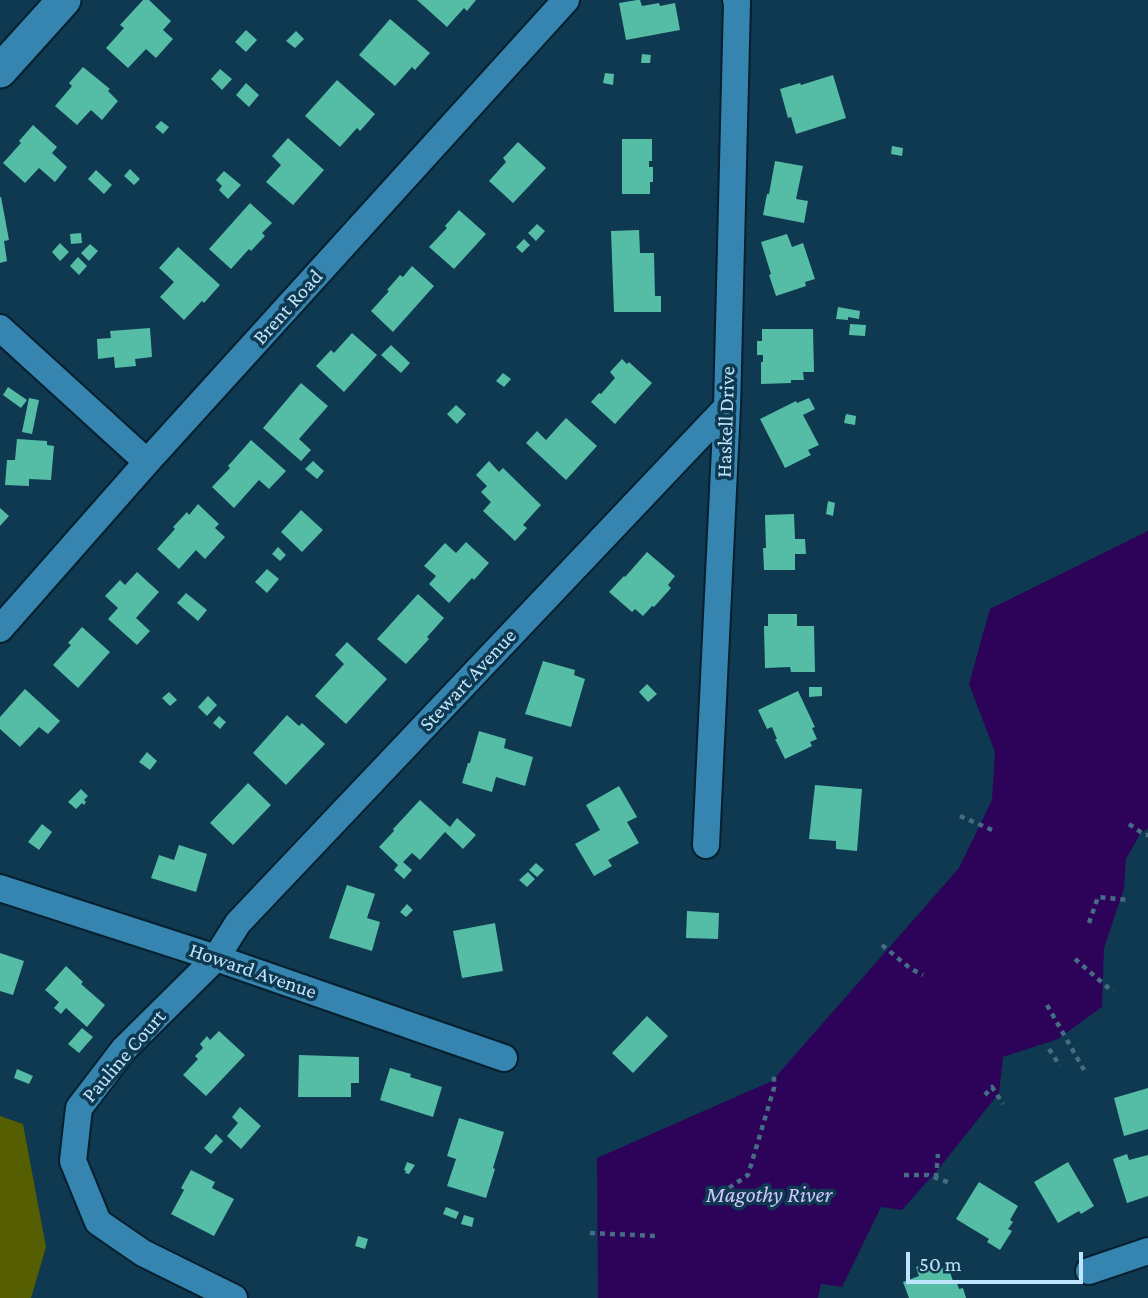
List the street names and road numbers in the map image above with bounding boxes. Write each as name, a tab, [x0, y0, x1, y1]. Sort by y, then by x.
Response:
street label: Brent Road	[248, 264, 328, 350]
street label: Haskell Drive	[711, 366, 741, 478]
street label: Stewart Avenue	[414, 623, 522, 737]
street label: Howard Avenue	[186, 937, 320, 1005]
street label: Pauline Court	[77, 1004, 171, 1108]

